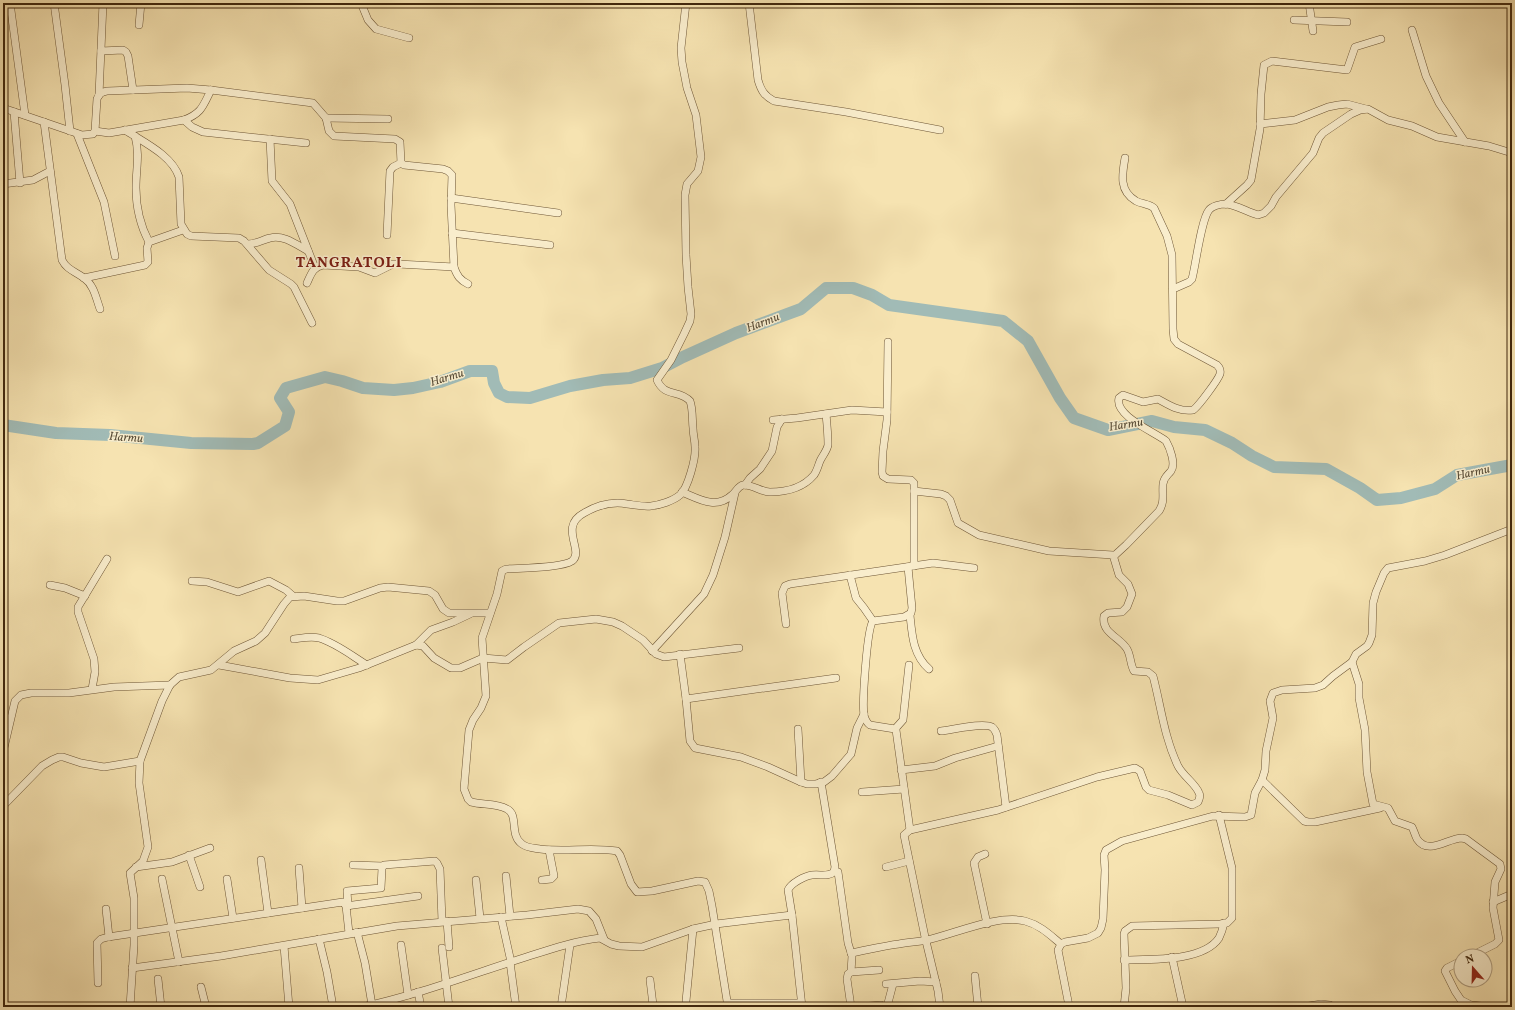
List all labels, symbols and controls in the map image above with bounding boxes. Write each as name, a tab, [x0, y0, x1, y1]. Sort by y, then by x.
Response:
district label: TANGRATOLI	[296, 253, 402, 274]
water label: Harmu	[744, 309, 782, 337]
water label: Harmu	[428, 365, 466, 391]
water label: Harmu	[1108, 414, 1144, 436]
water label: Harmu	[108, 429, 144, 447]
water label: Harmu	[1454, 461, 1492, 485]
north arrow	[1453, 948, 1493, 988]
text: N	[1464, 952, 1476, 968]

